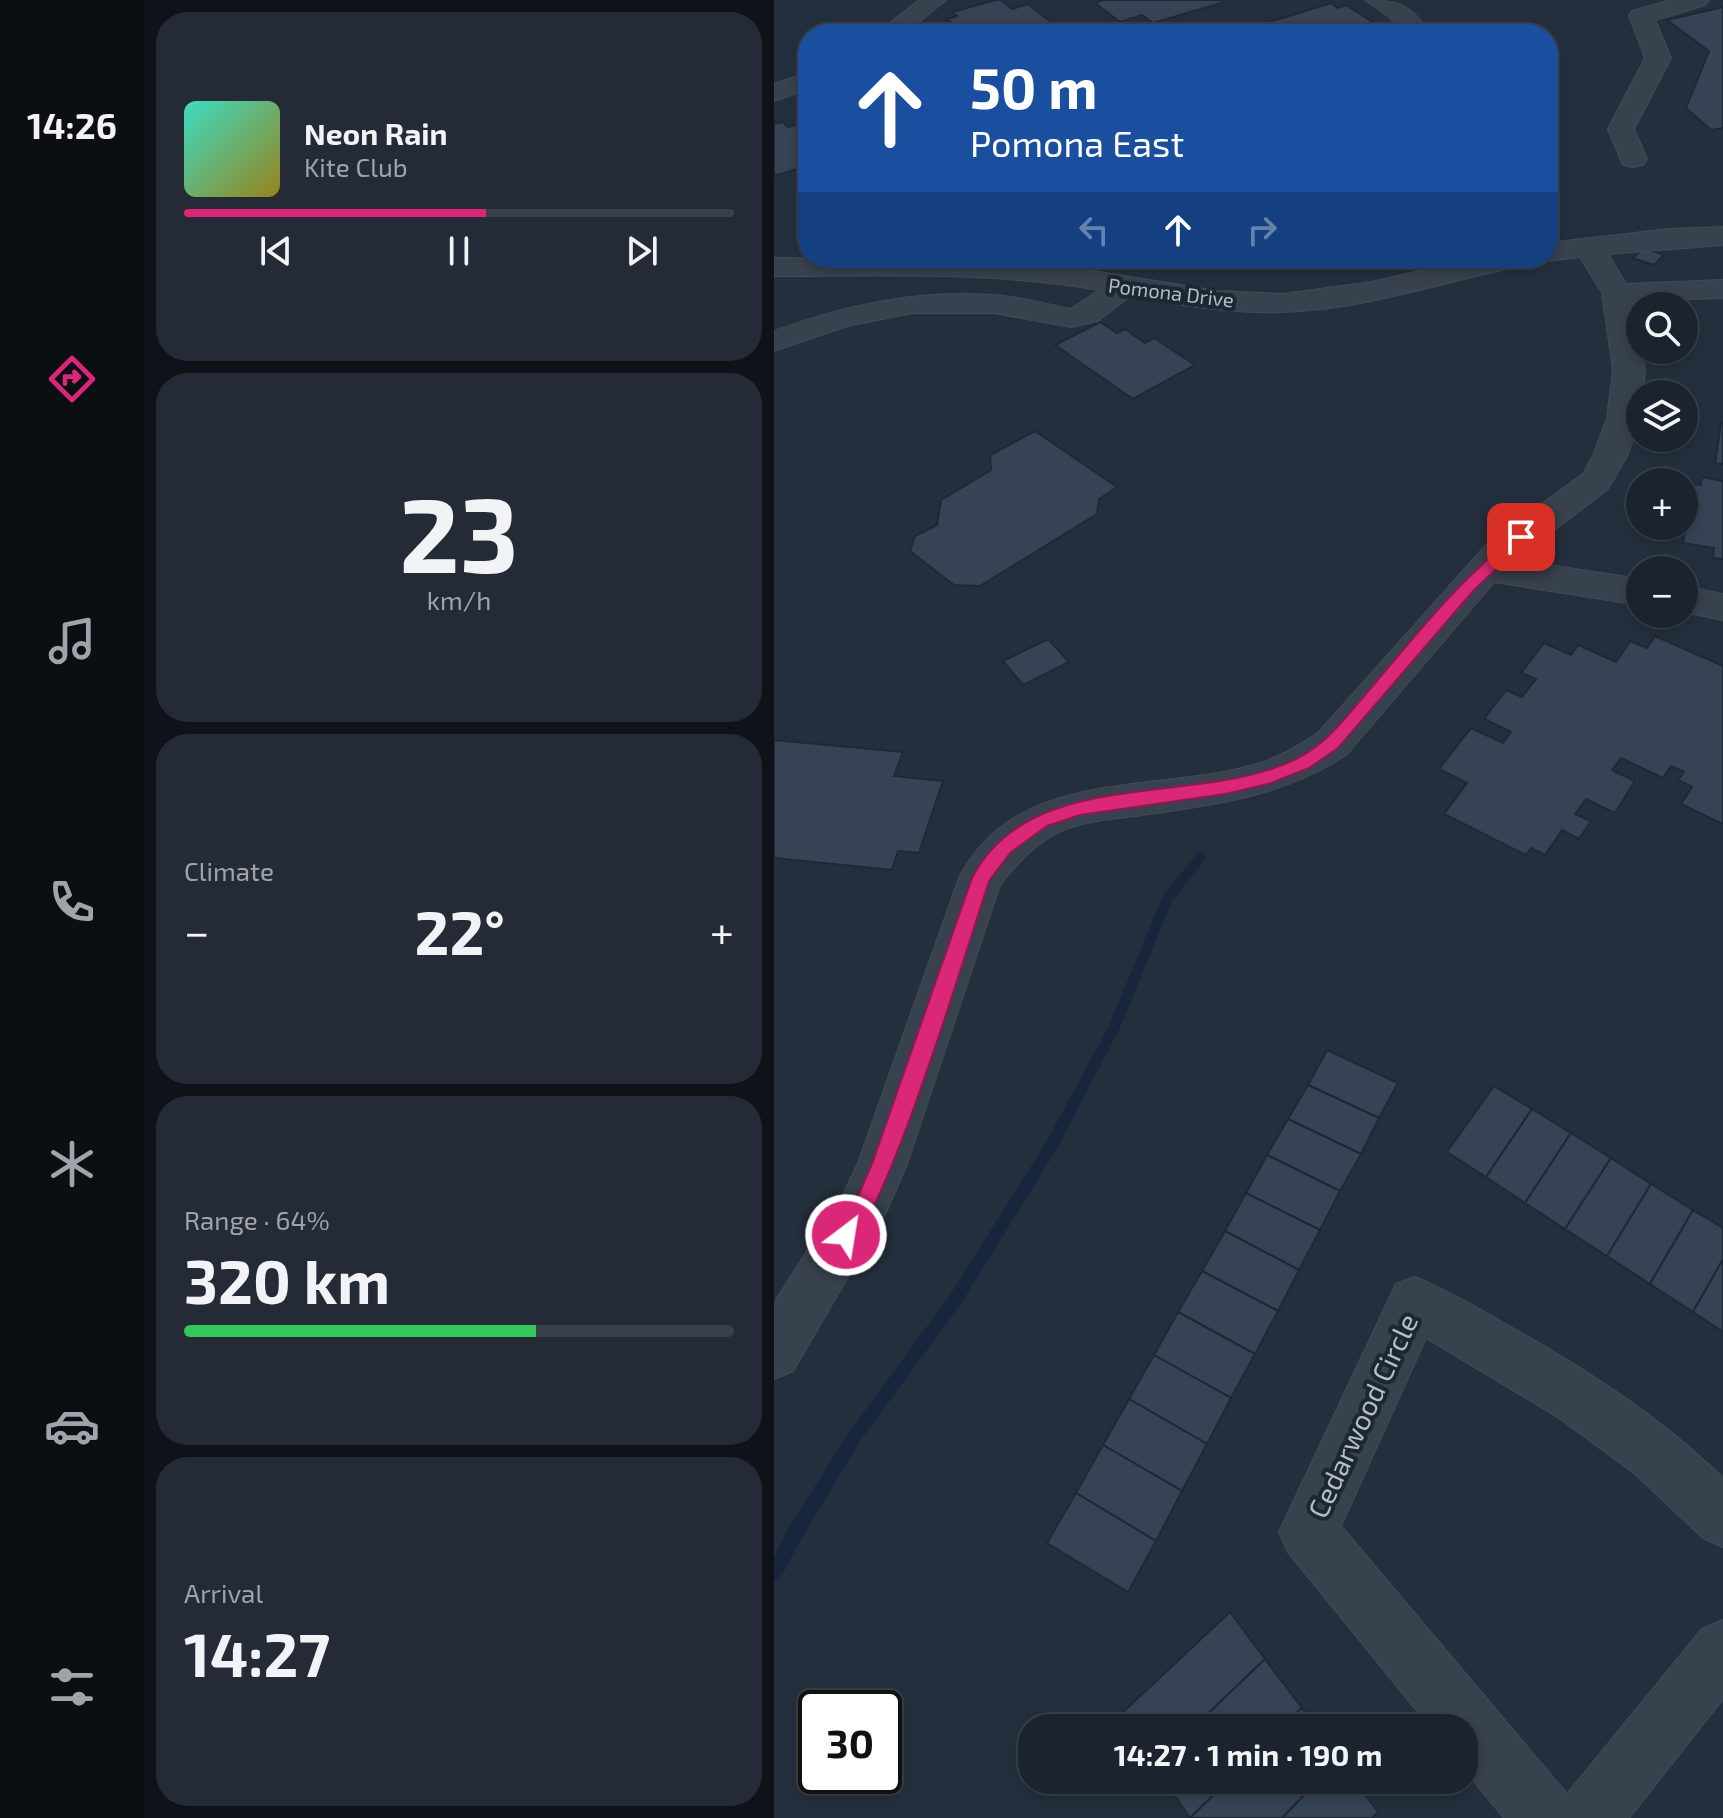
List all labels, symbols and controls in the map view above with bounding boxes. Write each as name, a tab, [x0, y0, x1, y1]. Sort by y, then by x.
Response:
text: 50 m	[970, 53, 1098, 120]
icon: ahead	[838, 56, 942, 160]
text: 14:26	[27, 103, 117, 146]
text: Neon Rain	[304, 115, 448, 151]
text: Pomona East	[970, 121, 1184, 164]
text: Kite Club	[304, 151, 408, 182]
icon: left	[1072, 208, 1116, 252]
icon: ahead	[1156, 208, 1200, 252]
icon: right	[1240, 208, 1284, 252]
icon: previous	[254, 229, 298, 273]
icon: pause	[437, 229, 481, 273]
icon: next	[620, 229, 664, 273]
street label: Pomona Drive	[1107, 272, 1235, 312]
map controls	[1626, 292, 1698, 628]
button: search	[1626, 292, 1698, 364]
icon: directions	[44, 351, 100, 407]
button: layers	[1626, 380, 1698, 452]
button: +	[1626, 468, 1698, 540]
text: 23	[399, 469, 519, 594]
pin	[1487, 503, 1555, 571]
icon: arrive	[1499, 515, 1543, 559]
button: −	[1626, 556, 1698, 628]
text: km/h	[427, 584, 491, 615]
icon: music	[44, 613, 100, 669]
text: Climate	[184, 855, 274, 886]
icon: phone	[44, 874, 100, 930]
text: 22°	[415, 895, 505, 967]
text: −	[184, 904, 210, 957]
text: +	[710, 904, 734, 957]
icon: climate	[44, 1136, 100, 1192]
position arrow	[804, 1193, 888, 1277]
text: Range · 64%	[184, 1204, 330, 1235]
text: 320 km	[184, 1244, 390, 1316]
street label: Cedarwood Circle	[1300, 1308, 1424, 1523]
icon: car	[44, 1398, 100, 1454]
text: Arrival	[184, 1577, 263, 1608]
text: 14:27	[184, 1617, 330, 1689]
icon: filters	[44, 1659, 100, 1715]
speed limit sign: 30	[798, 1690, 902, 1794]
text: 14:27 · 1 min · 190 m	[1114, 1736, 1382, 1772]

